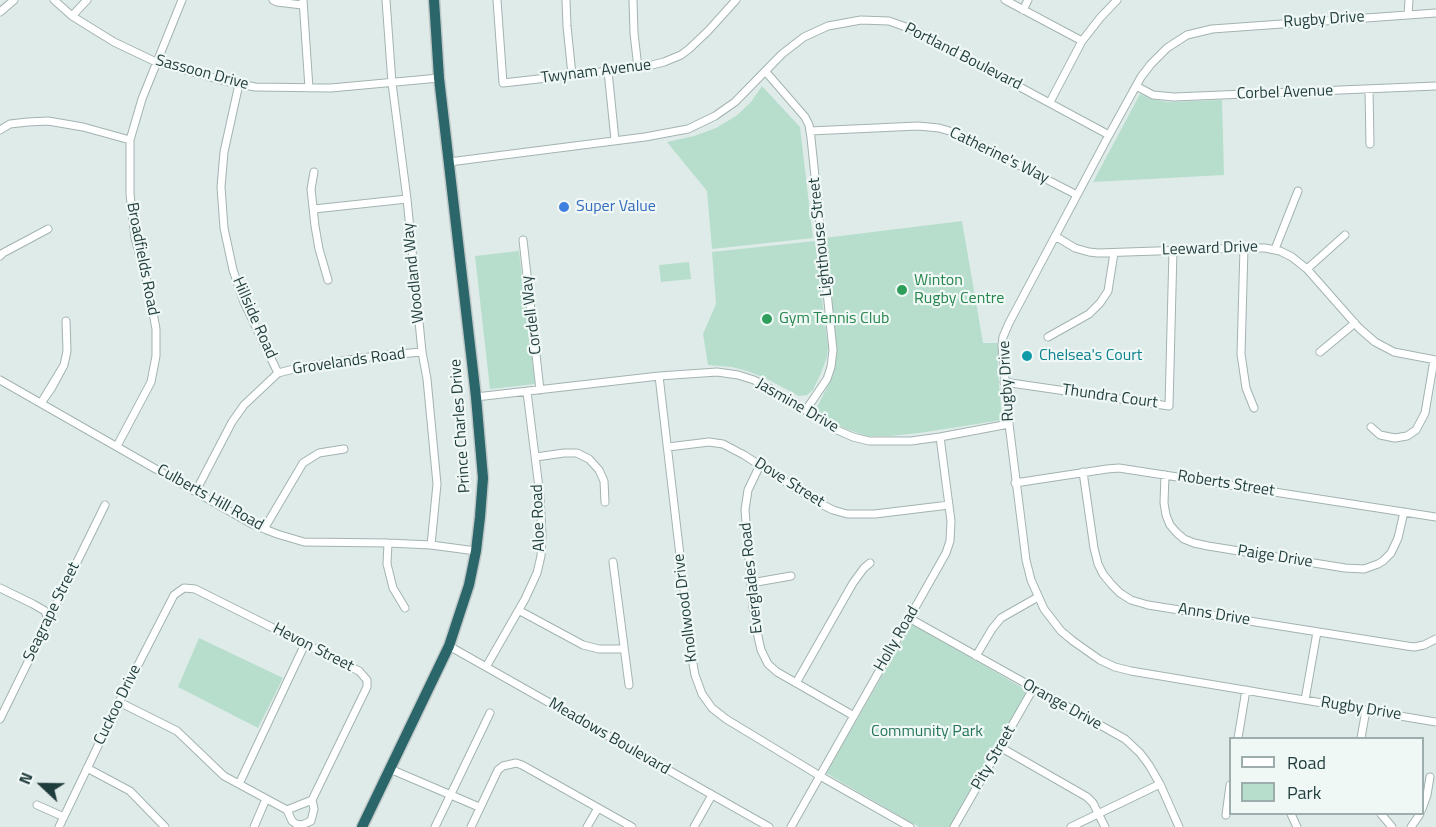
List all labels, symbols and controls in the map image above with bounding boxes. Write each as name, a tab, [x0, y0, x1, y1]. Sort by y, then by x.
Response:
street label: Rugby Drive	[1283, 8, 1365, 32]
street label: Portland Boulevard	[901, 19, 1025, 95]
street label: Sassoon Drive	[153, 51, 251, 95]
street label: Twynam Avenue	[540, 56, 652, 88]
street label: Corbel Avenue	[1237, 82, 1333, 104]
street label: Catherine's Way	[946, 124, 1052, 188]
street label: Lighthouse Street	[805, 177, 837, 297]
place label: Super Value	[576, 197, 656, 217]
marker: Super Value	[557, 200, 571, 214]
street label: Broadfields Road	[122, 201, 162, 317]
street label: Woodland Way	[399, 222, 429, 324]
street label: Leeward Drive	[1162, 238, 1258, 260]
place label: Winton Rugby Centre	[914, 271, 1004, 309]
street label: Hillside Road	[227, 274, 281, 362]
street label: Cordell Way	[518, 274, 546, 356]
marker: Winton Rugby Centre	[895, 283, 909, 297]
place label: Gym Tennis Club	[779, 309, 889, 329]
marker: Gym Tennis Club	[760, 312, 774, 326]
street label: Rugby Drive	[995, 340, 1019, 422]
street label: Grovelands Road	[291, 345, 407, 379]
place label: Chelsea's Court	[1039, 346, 1142, 366]
marker: Chelsea's Court	[1020, 349, 1034, 363]
street label: Prince Charles Drive	[447, 358, 475, 494]
street label: Jasmine Drive	[752, 375, 842, 437]
street label: Thundra Court	[1061, 381, 1159, 413]
street label: Dove Street	[750, 454, 828, 512]
street label: Culberts Hill Road	[153, 461, 267, 535]
street label: Roberts Street	[1176, 467, 1276, 501]
street label: Aloe Road	[528, 484, 550, 552]
street label: Everglades Road	[737, 521, 767, 635]
street label: Paige Drive	[1236, 542, 1314, 572]
street label: Knollwood Drive	[670, 553, 702, 663]
street label: Seagrape Street	[20, 559, 84, 665]
street label: Anns Drive	[1177, 600, 1251, 630]
street label: Holly Road	[871, 603, 923, 675]
street label: Hevon Street	[269, 619, 357, 677]
street label: Cuckoo Drive	[90, 662, 146, 748]
street label: Orange Drive	[1019, 675, 1105, 735]
street label: Rugby Drive	[1319, 693, 1403, 725]
street label: Meadows Boulevard	[545, 694, 673, 780]
park label: Community Park	[871, 722, 983, 742]
street label: Pity Street	[968, 722, 1020, 794]
legend	[1229, 737, 1424, 815]
text: Road	[1287, 749, 1326, 776]
north arrow	[12, 755, 72, 815]
text: N	[12, 769, 39, 788]
text: Park	[1287, 779, 1321, 806]

